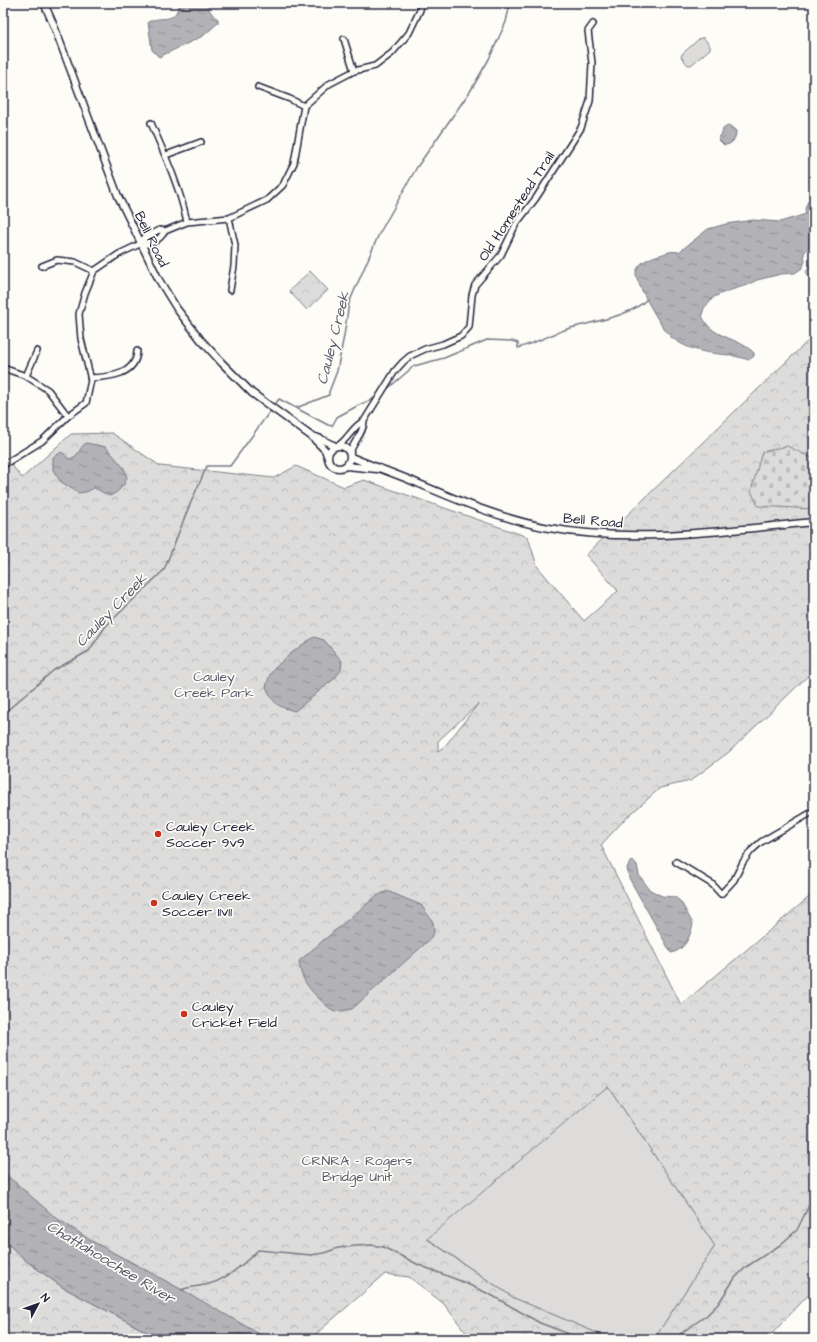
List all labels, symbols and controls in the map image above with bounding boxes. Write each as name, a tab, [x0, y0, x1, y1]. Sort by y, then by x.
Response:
street label: Old Homestead Trail	[474, 148, 560, 265]
street label: Bell Road	[129, 208, 173, 271]
water label: Cauley Creek	[312, 289, 356, 387]
street label: Bell Road	[562, 508, 624, 534]
water label: Cauley Creek	[71, 568, 153, 652]
park label: Cauley Creek Park	[174, 667, 254, 703]
place label: Cauley Creek Soccer 9v9	[166, 817, 255, 853]
marker: Cauley Creek Soccer 9v9	[153, 829, 163, 839]
place label: Cauley Creek Soccer 11v11	[162, 886, 251, 922]
marker: Cauley Creek Soccer 11v11	[149, 898, 159, 908]
place label: Cauley Cricket Field	[192, 997, 277, 1033]
marker: Cauley Cricket Field	[179, 1009, 189, 1019]
park label: CRNRA - Rogers Bridge Unit	[302, 1151, 412, 1187]
water label: Chattahoochee River	[43, 1216, 180, 1310]
north arrow	[18, 1284, 58, 1324]
text: N	[37, 1290, 53, 1305]

